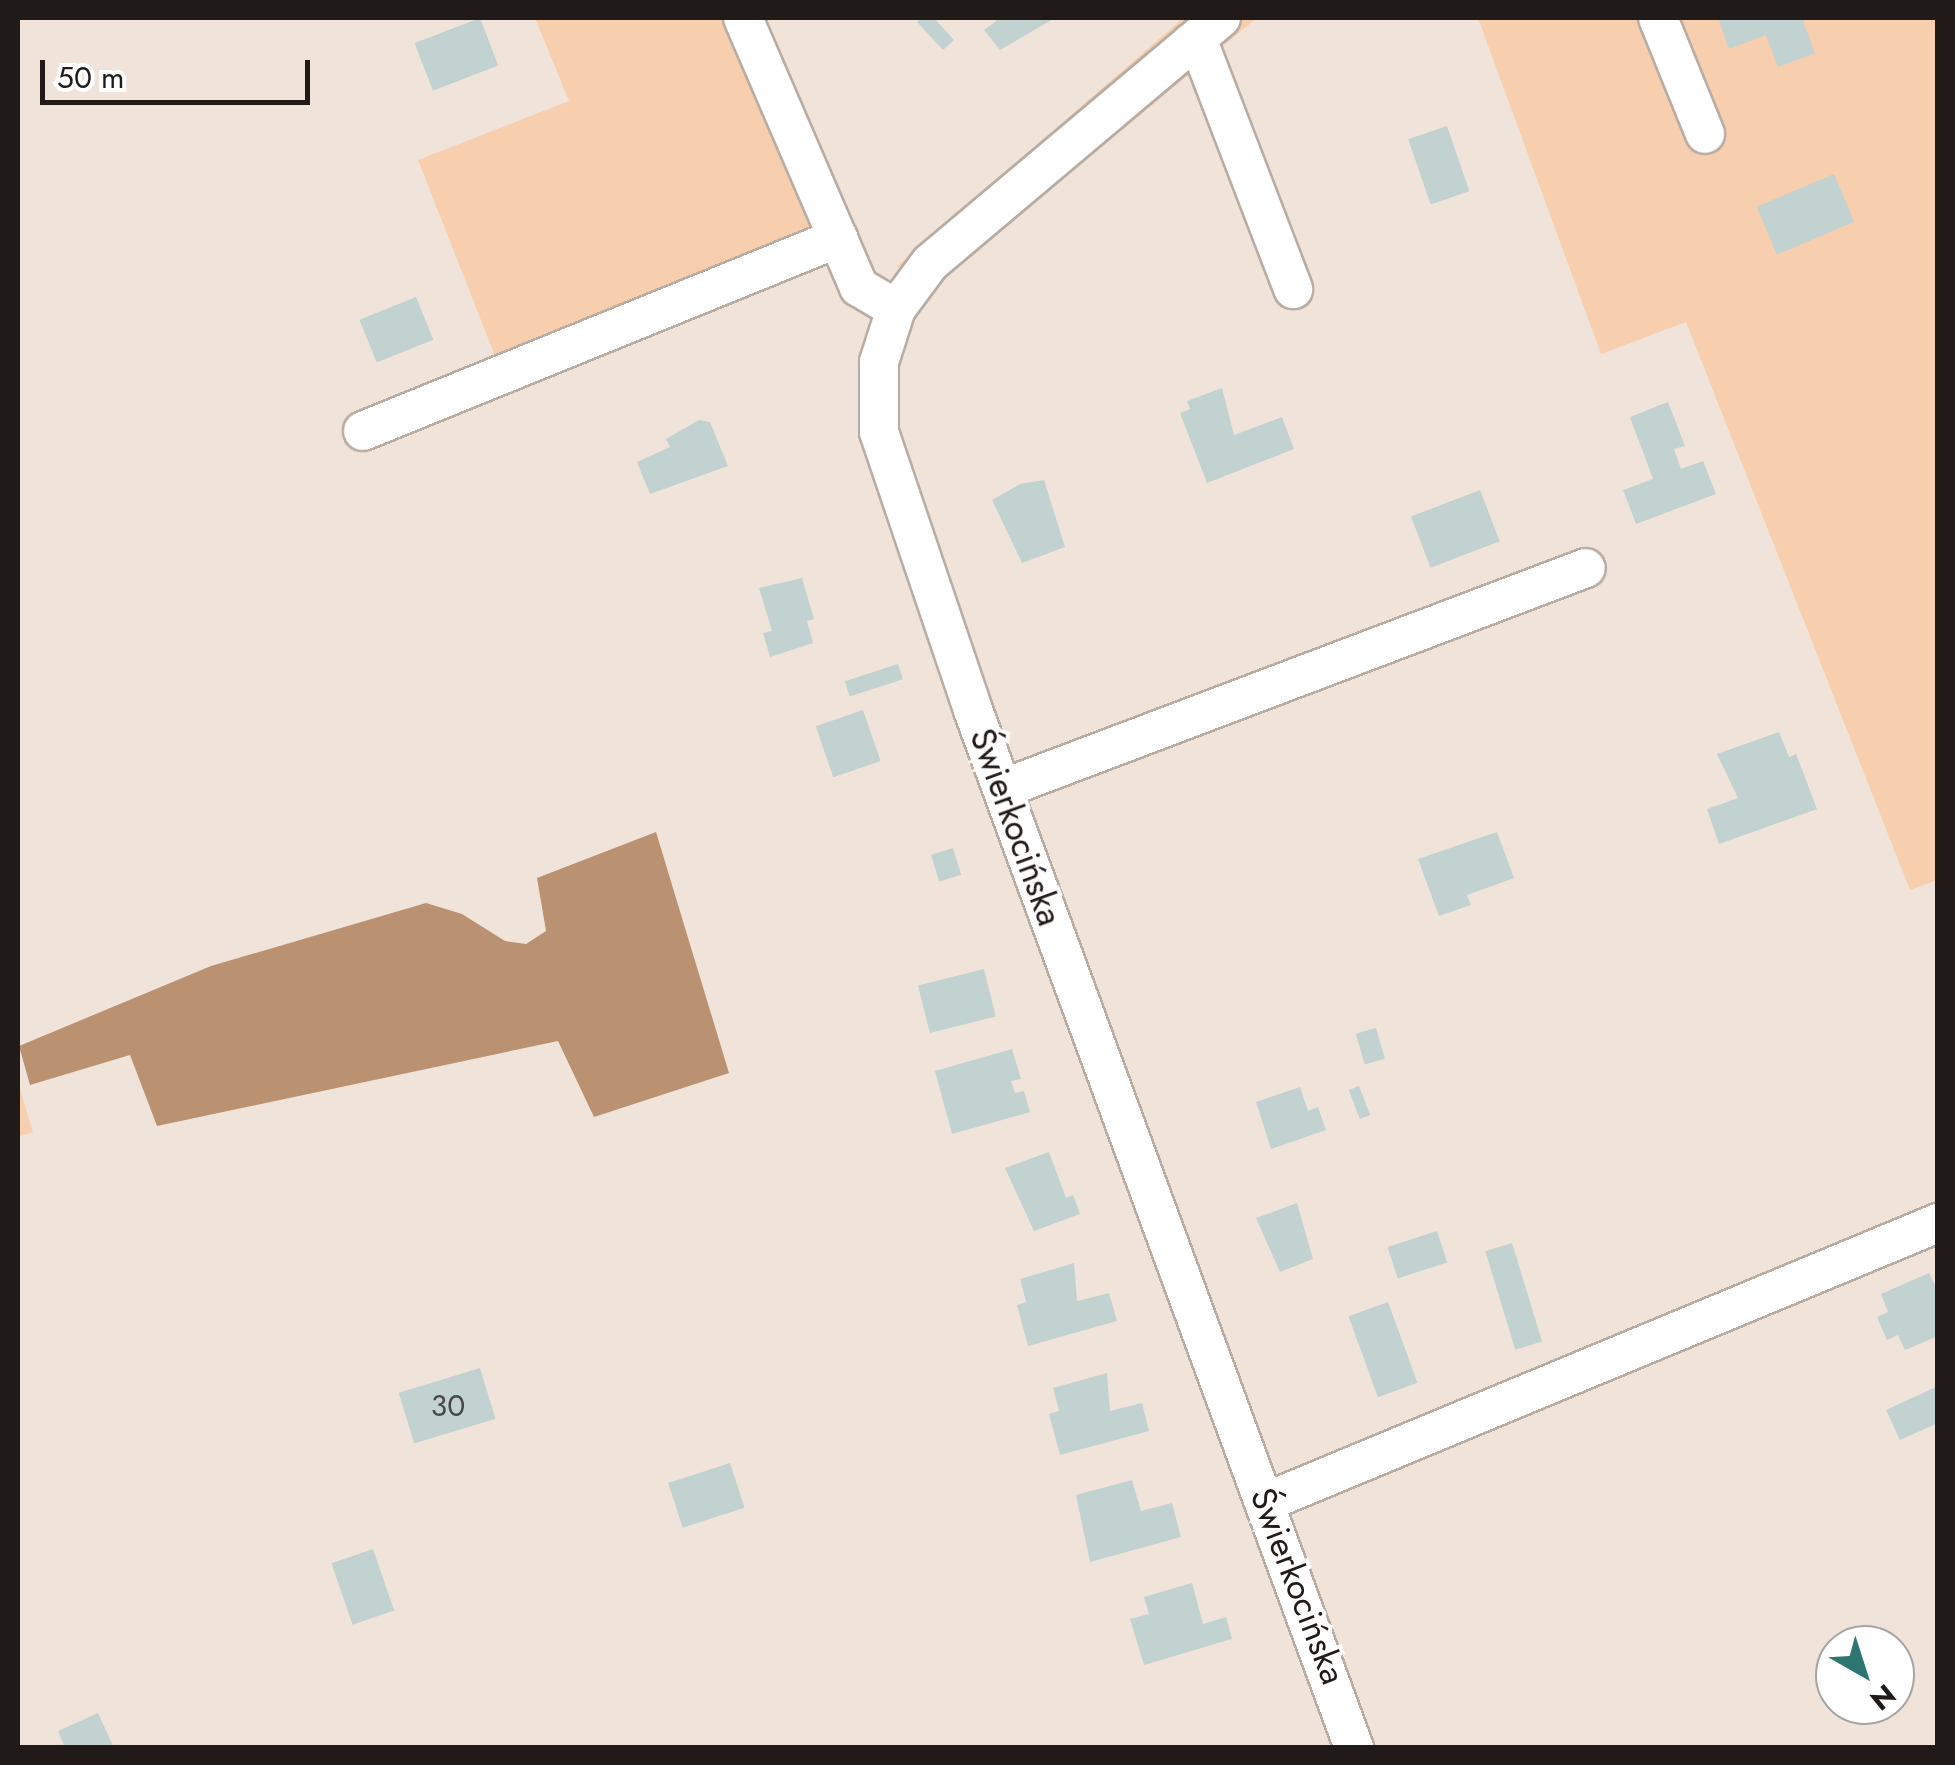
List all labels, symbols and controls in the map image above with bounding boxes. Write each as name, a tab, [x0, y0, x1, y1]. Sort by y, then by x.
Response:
scale bar	[45, 40, 315, 102]
text: 50 m	[57, 56, 124, 99]
street label: Świerkocińska	[961, 723, 1071, 931]
house number: 30	[431, 1388, 465, 1424]
street label: Świerkocińska	[1241, 1482, 1355, 1690]
north arrow	[1815, 1625, 1915, 1725]
text: N	[1861, 1674, 1904, 1720]

